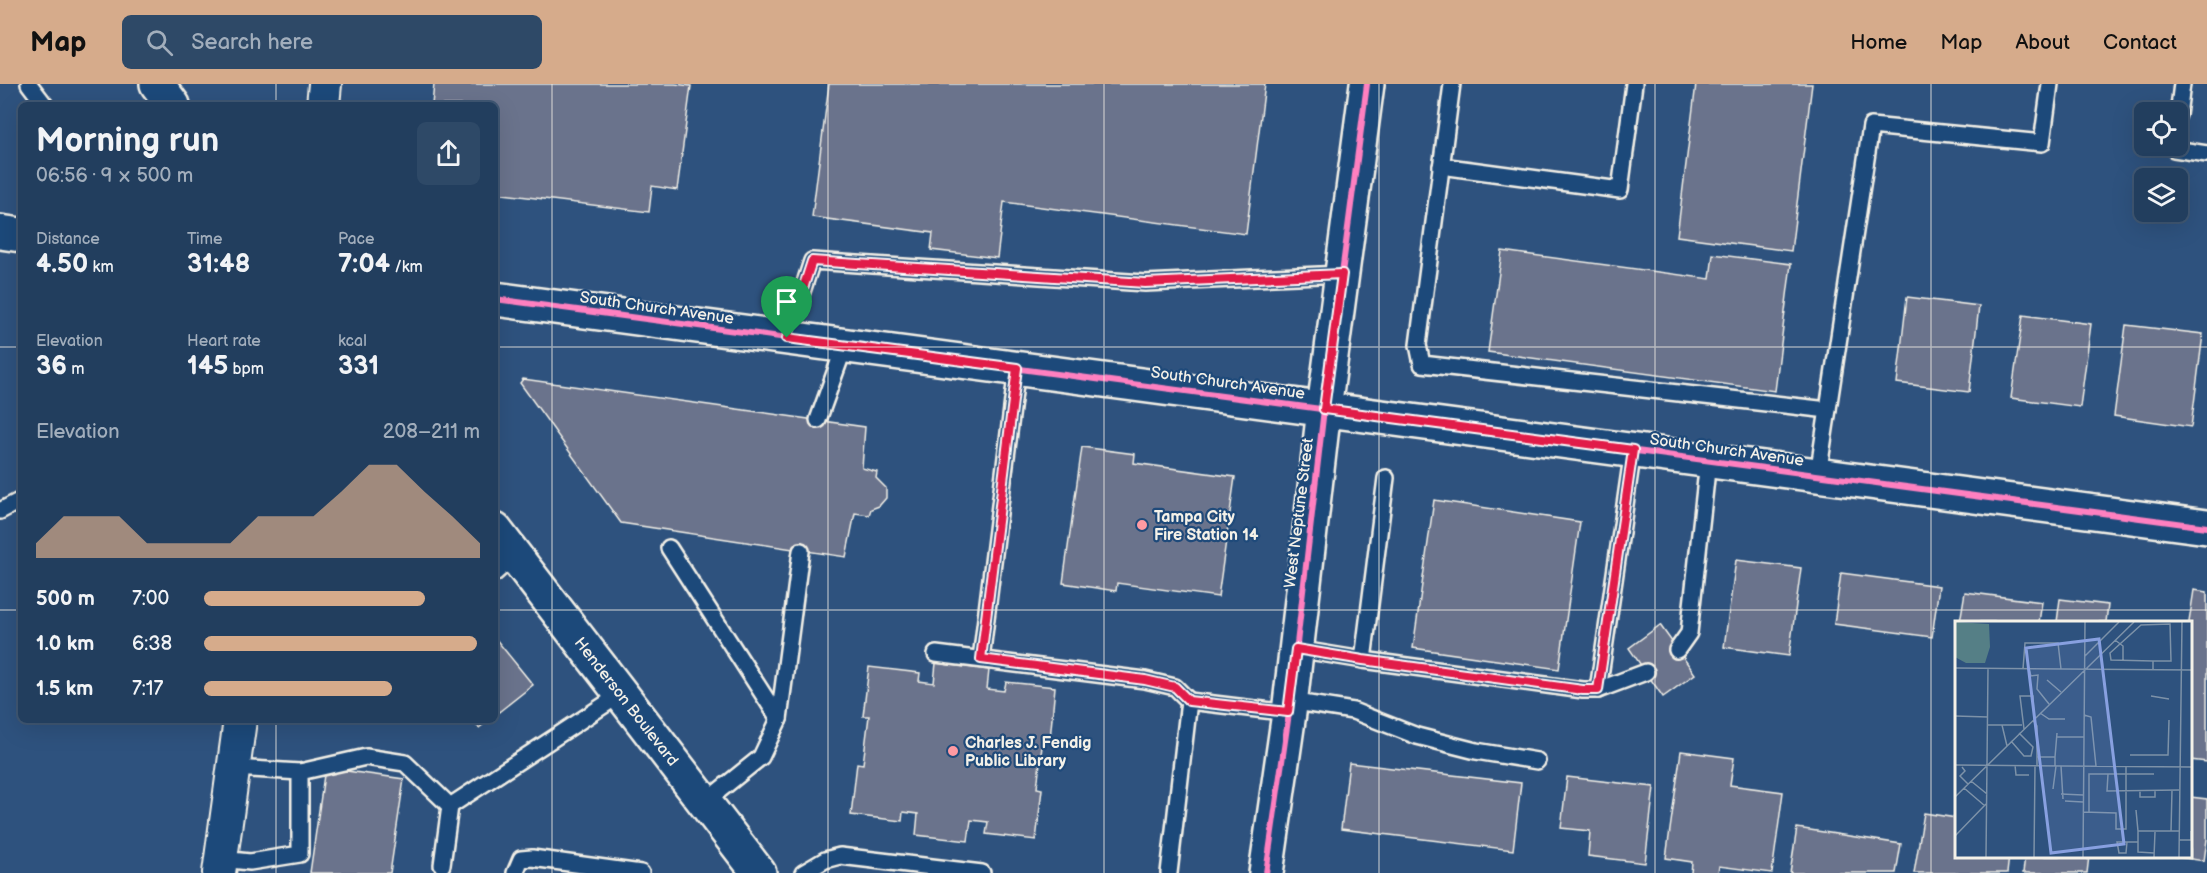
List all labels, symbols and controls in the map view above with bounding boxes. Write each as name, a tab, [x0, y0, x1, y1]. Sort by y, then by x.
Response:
search box	[122, 15, 542, 69]
text: Map	[30, 26, 86, 59]
icon: search	[143, 26, 176, 59]
text: Search here	[191, 29, 313, 56]
text: Home	[1850, 30, 1907, 55]
text: Map	[1940, 30, 1982, 55]
text: About	[2015, 30, 2070, 55]
text: Contact	[2103, 30, 2177, 55]
map controls	[2134, 102, 2188, 222]
button: locate	[2134, 102, 2188, 156]
text: Morning run	[36, 121, 219, 161]
button: share	[417, 122, 480, 185]
text: 06:56 · 9 × 500 m	[36, 164, 193, 188]
button: layers	[2134, 168, 2188, 222]
text: Distance	[36, 230, 100, 249]
text: Time	[187, 230, 222, 249]
text: Pace	[338, 230, 374, 249]
text: 4.50	[36, 249, 88, 280]
text: 31:48	[187, 249, 250, 280]
text: 7:04	[338, 249, 390, 280]
text: km	[88, 258, 114, 277]
text: /km	[390, 258, 423, 277]
pin	[761, 276, 812, 338]
icon: arrive	[770, 285, 803, 318]
street label: South Church Avenue	[578, 288, 736, 329]
text: Elevation	[36, 332, 103, 351]
text: Heart rate	[187, 332, 261, 351]
text: kcal	[338, 332, 367, 351]
text: 36	[36, 351, 67, 382]
text: 145	[187, 351, 228, 382]
text: 331	[338, 351, 379, 382]
text: m	[67, 360, 85, 379]
text: bpm	[228, 360, 264, 379]
street label: South Church Avenue	[1149, 363, 1307, 404]
text: Elevation	[36, 420, 119, 444]
text: 208–211 m	[383, 420, 480, 444]
street label: South Church Avenue	[1648, 430, 1806, 471]
street label: West Neptune Street	[1281, 437, 1318, 589]
place label: Tampa City Fire Station 14	[1154, 508, 1259, 545]
marker: Tampa City Fire Station 14	[1135, 518, 1149, 532]
text: 500 m	[36, 587, 95, 611]
text: 7:00	[132, 587, 169, 611]
inset map	[1955, 621, 2192, 858]
text: 1.0 km	[36, 632, 94, 656]
text: 6:38	[132, 632, 172, 656]
street label: Henderson Boulevard	[570, 634, 682, 770]
text: 1.5 km	[36, 677, 93, 701]
text: 7:17	[132, 677, 163, 701]
place label: Charles J. Fendig Public Library	[965, 734, 1091, 771]
marker: Charles J. Fendig Public Library	[946, 744, 960, 758]

